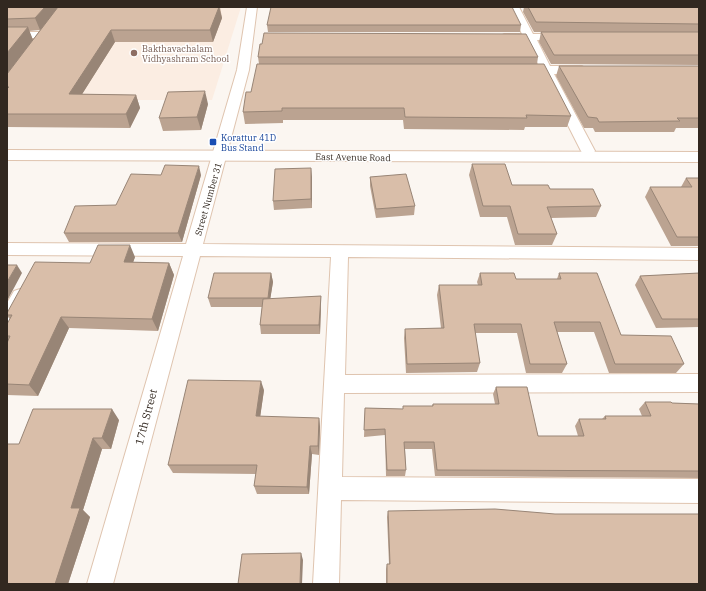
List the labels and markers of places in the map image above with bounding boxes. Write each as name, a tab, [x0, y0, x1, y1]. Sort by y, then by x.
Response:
place label: Bakthavachalam Vidhyashram School	[142, 43, 230, 64]
marker: Bakthavachalam Vidhyashram School	[129, 48, 139, 58]
place label: Korattur 41D Bus Stand	[221, 132, 276, 153]
marker: Korattur 41D Bus Stand	[208, 137, 218, 147]

